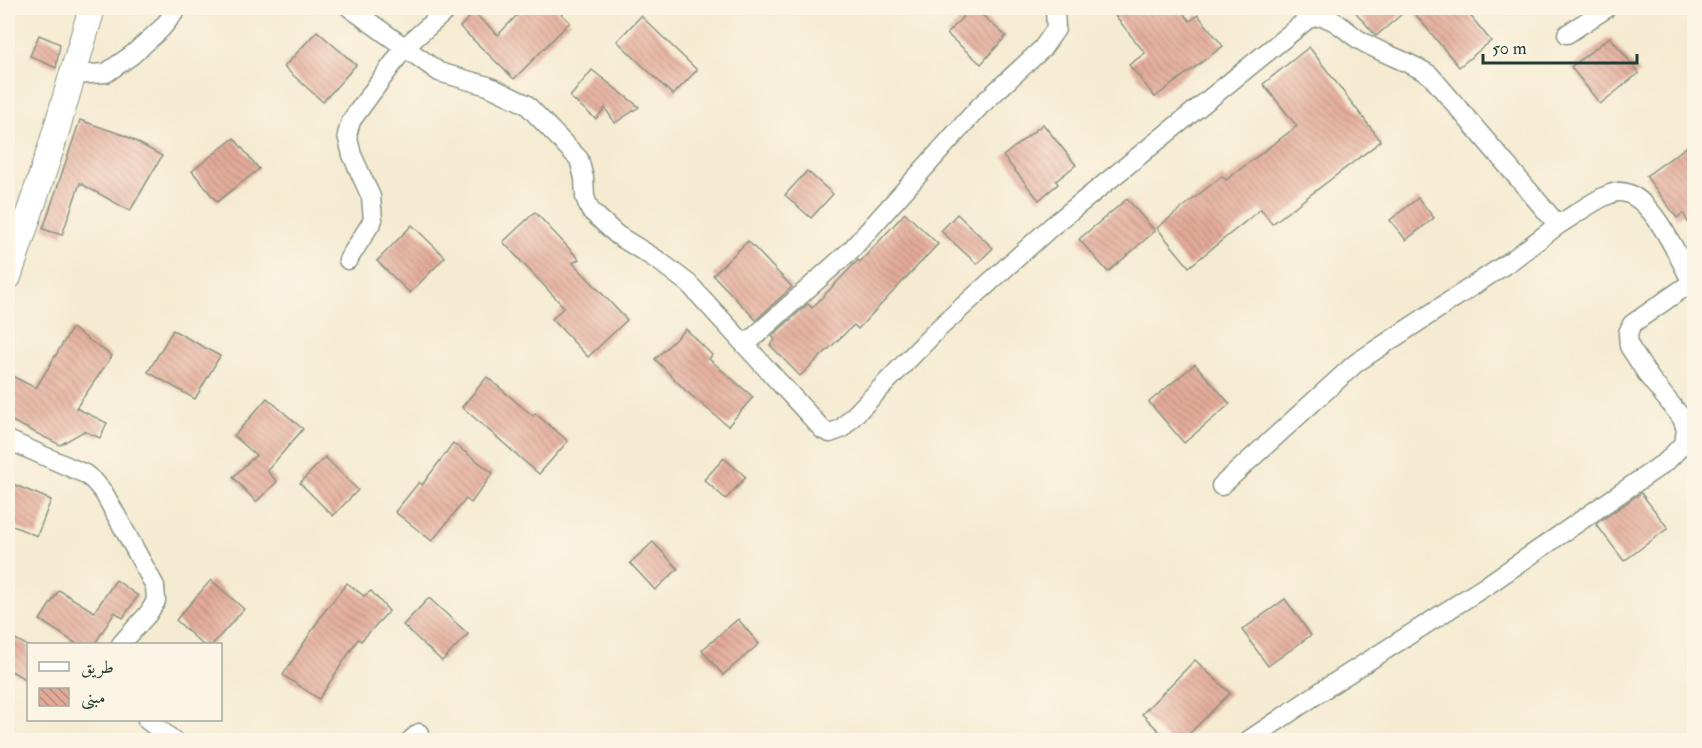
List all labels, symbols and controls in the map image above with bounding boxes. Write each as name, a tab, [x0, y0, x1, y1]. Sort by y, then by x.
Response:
scale bar	[1483, 27, 1638, 65]
text: 50 m	[1492, 37, 1527, 60]
legend	[27, 643, 222, 721]
text: طريق	[81, 656, 114, 679]
text: مبنى	[81, 686, 106, 710]

